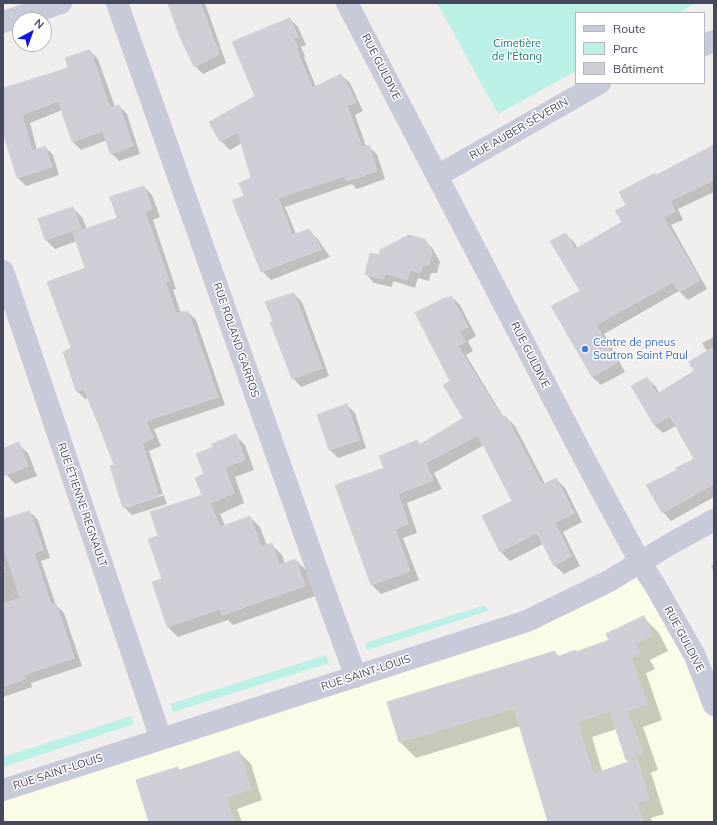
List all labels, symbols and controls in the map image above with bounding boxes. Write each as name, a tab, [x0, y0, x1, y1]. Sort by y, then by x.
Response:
north arrow	[12, 12, 52, 52]
legend	[575, 12, 705, 84]
text: N	[31, 16, 47, 32]
text: Route	[613, 21, 646, 36]
street label: RUE GULDIVE	[359, 32, 403, 102]
park label: Cimetière de l'Étang	[492, 37, 542, 63]
text: Parc	[613, 41, 638, 56]
text: Bâtiment	[613, 61, 664, 76]
street label: RUE AUBER SÉVERIN	[467, 95, 571, 163]
street label: RUE ROLAND GARROS	[210, 281, 262, 399]
street label: RUE GULDIVE	[508, 320, 552, 390]
place label: Centre de pneus Sautron Saint Paul	[593, 336, 688, 362]
marker: Centre de pneus Sautron Saint Paul	[580, 344, 590, 354]
street label: RUE ÉTIENNE REGNAULT	[54, 441, 110, 569]
street label: RUE GULDIVE	[661, 604, 707, 674]
street label: RUE SAINT-LOUIS	[319, 652, 413, 694]
street label: RUE SAINT-LOUIS	[11, 751, 105, 793]

